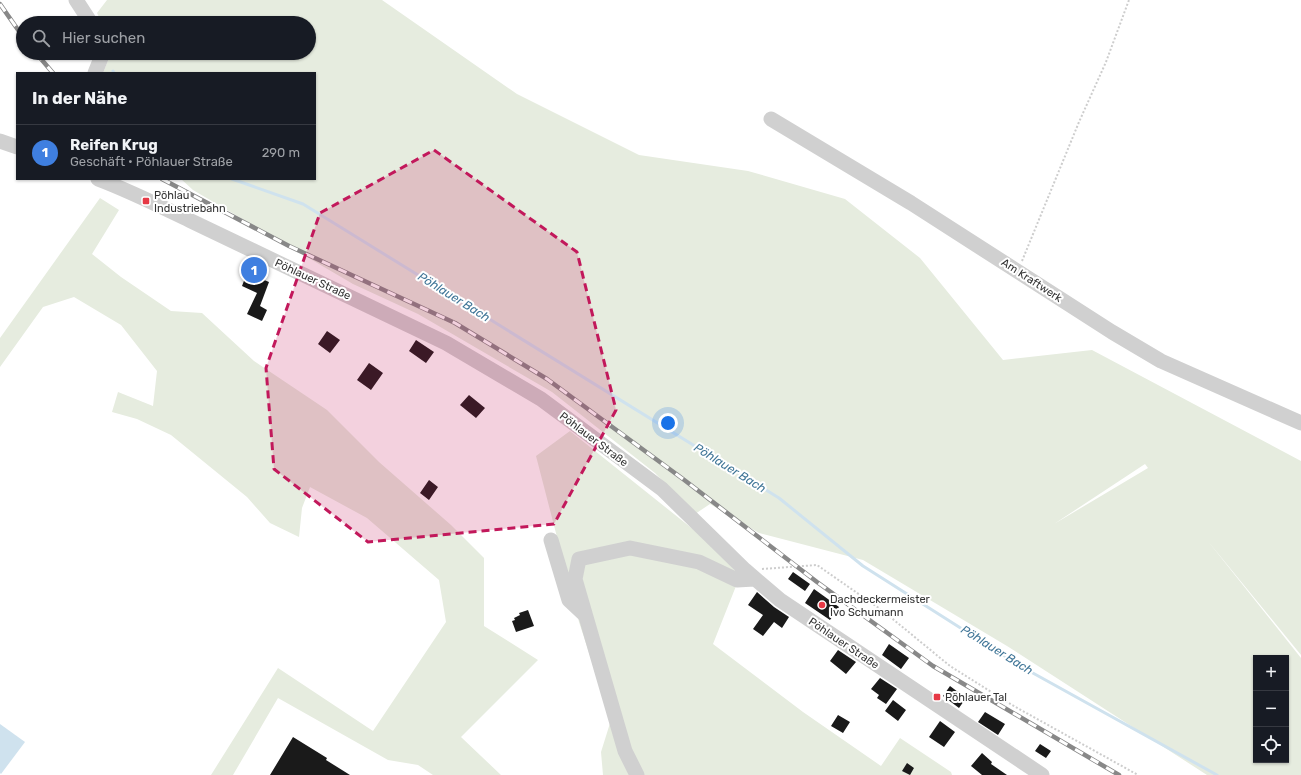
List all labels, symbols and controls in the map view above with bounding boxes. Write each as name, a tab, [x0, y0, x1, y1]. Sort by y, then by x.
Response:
search box	[16, 16, 316, 60]
icon: search	[30, 27, 52, 49]
text: Hier suchen	[62, 29, 145, 47]
text: In der Nähe	[32, 88, 127, 108]
text: Reifen Krug	[70, 136, 158, 154]
text: 1	[42, 145, 48, 160]
text: 290 m	[262, 145, 300, 160]
text: Geschäft · Pöhlauer Straße	[70, 154, 233, 169]
place label: Pöhlau Industriebahn	[154, 189, 226, 215]
marker: Pöhlau Industriebahn	[141, 196, 151, 206]
pin: 1	[241, 255, 267, 285]
street label: Pöhlauer Straße	[273, 256, 353, 303]
street label: Am Kraftwerk	[999, 256, 1065, 305]
water label: Pöhlauer Bach	[415, 269, 493, 325]
street label: Pöhlauer Straße	[557, 410, 630, 469]
your location	[658, 413, 678, 433]
water label: Pöhlauer Bach	[691, 440, 769, 496]
place label: Dachdeckermeister Ivo Schumann	[830, 593, 931, 619]
marker: Dachdeckermeister Ivo Schumann	[817, 600, 827, 610]
street label: Pöhlauer Straße	[806, 615, 881, 672]
water label: Pöhlauer Bach	[958, 622, 1036, 678]
map controls	[1253, 655, 1289, 763]
button: +	[1253, 655, 1289, 691]
place label: Pöhlauer Tal	[945, 691, 1007, 704]
button: −	[1253, 691, 1289, 727]
marker: Pöhlauer Tal	[932, 692, 942, 702]
button: locate	[1253, 727, 1289, 763]

